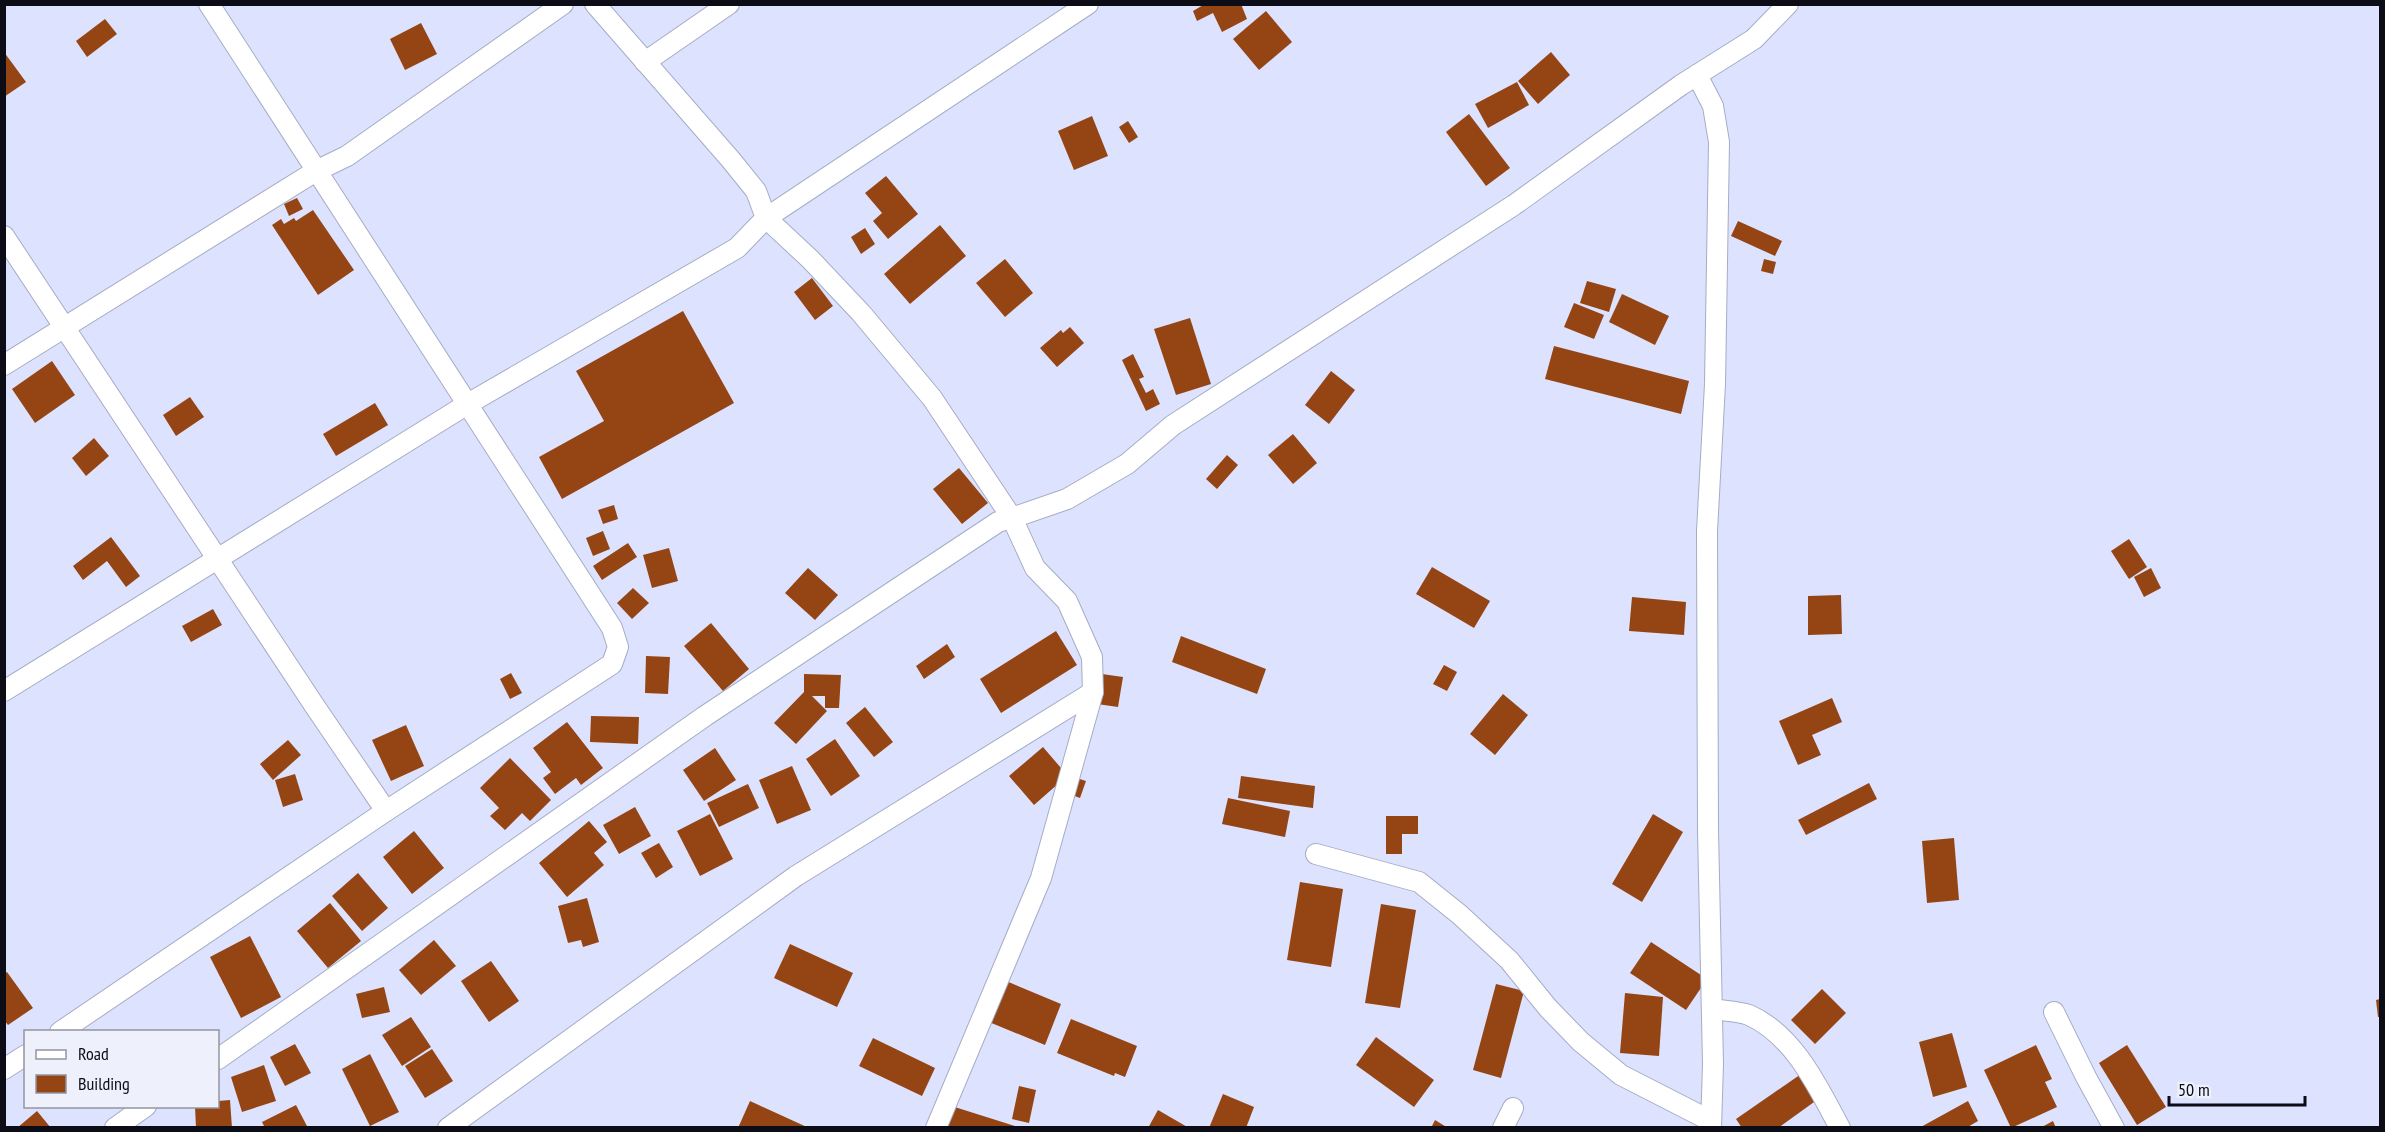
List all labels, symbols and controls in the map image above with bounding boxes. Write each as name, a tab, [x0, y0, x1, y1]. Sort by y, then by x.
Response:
legend	[24, 1030, 219, 1108]
text: Road	[78, 1042, 109, 1065]
scale bar	[2169, 1069, 2306, 1107]
text: Building	[78, 1072, 130, 1095]
text: 50 m	[2178, 1078, 2210, 1101]

